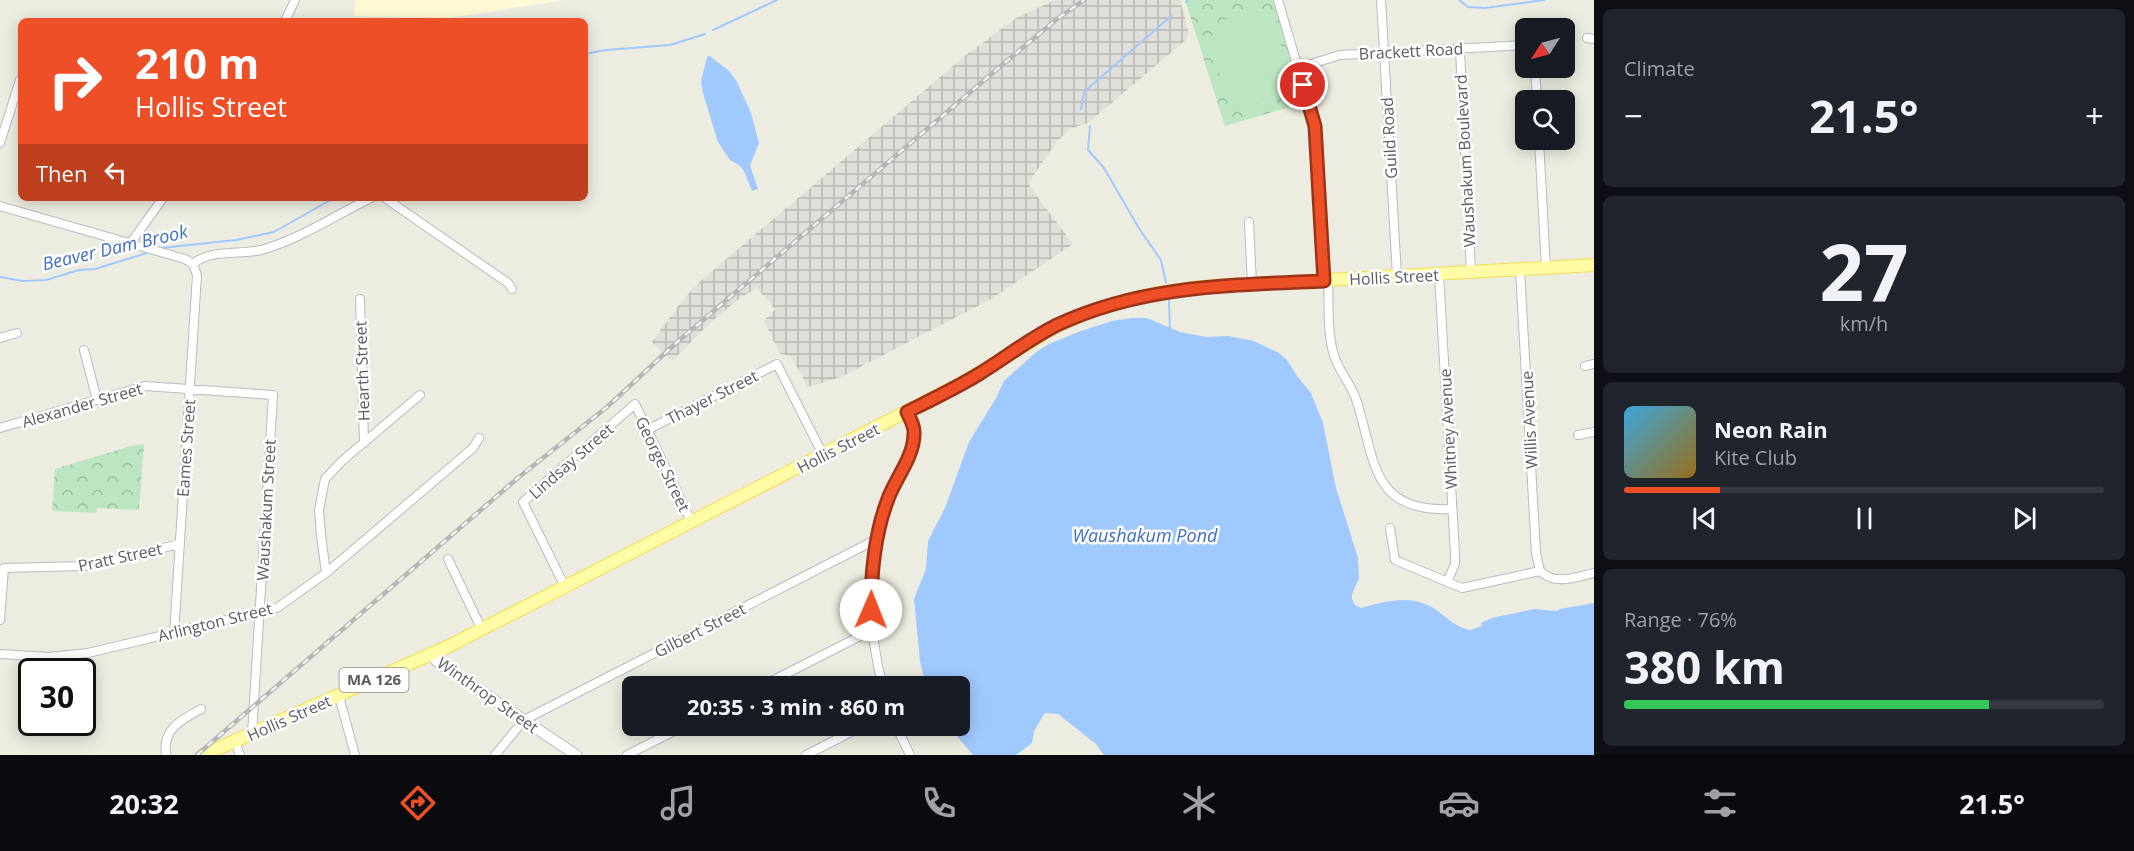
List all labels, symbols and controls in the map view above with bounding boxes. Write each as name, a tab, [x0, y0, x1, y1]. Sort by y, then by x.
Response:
north arrow	[1515, 18, 1575, 78]
map controls	[1515, 18, 1575, 150]
text: 210 m	[135, 34, 259, 91]
street label: Brackett Road	[1358, 37, 1464, 65]
icon: right	[36, 42, 114, 120]
text: Climate	[1624, 55, 1695, 82]
pin	[1277, 59, 1328, 110]
icon: arrive	[1286, 68, 1319, 101]
street label: Waushakum Boulevard	[1449, 74, 1481, 248]
text: 21.5°	[1809, 85, 1919, 146]
text: Hollis Street	[135, 88, 287, 125]
button: search	[1515, 90, 1575, 150]
text: −	[1624, 93, 1643, 138]
text: +	[2085, 93, 2104, 138]
street label: Guild Road	[1376, 97, 1402, 179]
icon: left	[99, 156, 132, 189]
text: Then	[36, 158, 87, 188]
water label: Beaver Dam Brook	[40, 218, 191, 275]
text: 27	[1819, 218, 1909, 324]
street label: Hollis Street	[1348, 264, 1440, 290]
text: km/h	[1840, 310, 1888, 337]
street label: Hearth Street	[349, 320, 375, 422]
street label: Thayer Street	[662, 364, 762, 429]
street label: Whitney Avenue	[1434, 368, 1462, 490]
street label: Willis Avenue	[1515, 370, 1543, 470]
street label: Alexander Street	[19, 377, 145, 433]
street label: Eames Street	[172, 398, 200, 498]
street label: George Street	[630, 413, 696, 516]
text: Neon Rain	[1714, 414, 1828, 444]
street label: Lindsay Street	[524, 418, 618, 504]
street label: Hollis Street	[793, 418, 883, 478]
street label: Waushakum Street	[251, 438, 281, 581]
text: Kite Club	[1714, 444, 1797, 471]
icon: previous	[1688, 502, 1721, 535]
icon: pause	[1848, 502, 1881, 535]
icon: next	[2008, 502, 2041, 535]
water label: Waushakum Pond	[1073, 523, 1218, 547]
street label: Pratt Street	[76, 537, 164, 577]
position arrow	[839, 578, 903, 642]
street label: Arlington Street	[155, 597, 275, 647]
street label: Gilbert Street	[651, 597, 750, 662]
text: Range · 76%	[1624, 606, 1737, 633]
text: 380 km	[1624, 636, 1785, 697]
street label: Winthrop Street	[433, 652, 543, 738]
speed limit sign: 30	[18, 658, 96, 736]
road number: MA 126	[340, 668, 409, 692]
street label: Hollis Street	[243, 690, 335, 746]
text: 20:35 · 3 min · 860 m	[687, 691, 905, 721]
icon: directions	[397, 782, 439, 824]
icon: music	[657, 782, 699, 824]
icon: phone	[918, 782, 960, 824]
icon: climate	[1178, 782, 1220, 824]
icon: car	[1438, 782, 1480, 824]
icon: filters	[1699, 782, 1741, 824]
text: 20:32	[109, 785, 179, 822]
text: 21.5°	[1959, 785, 2025, 822]

